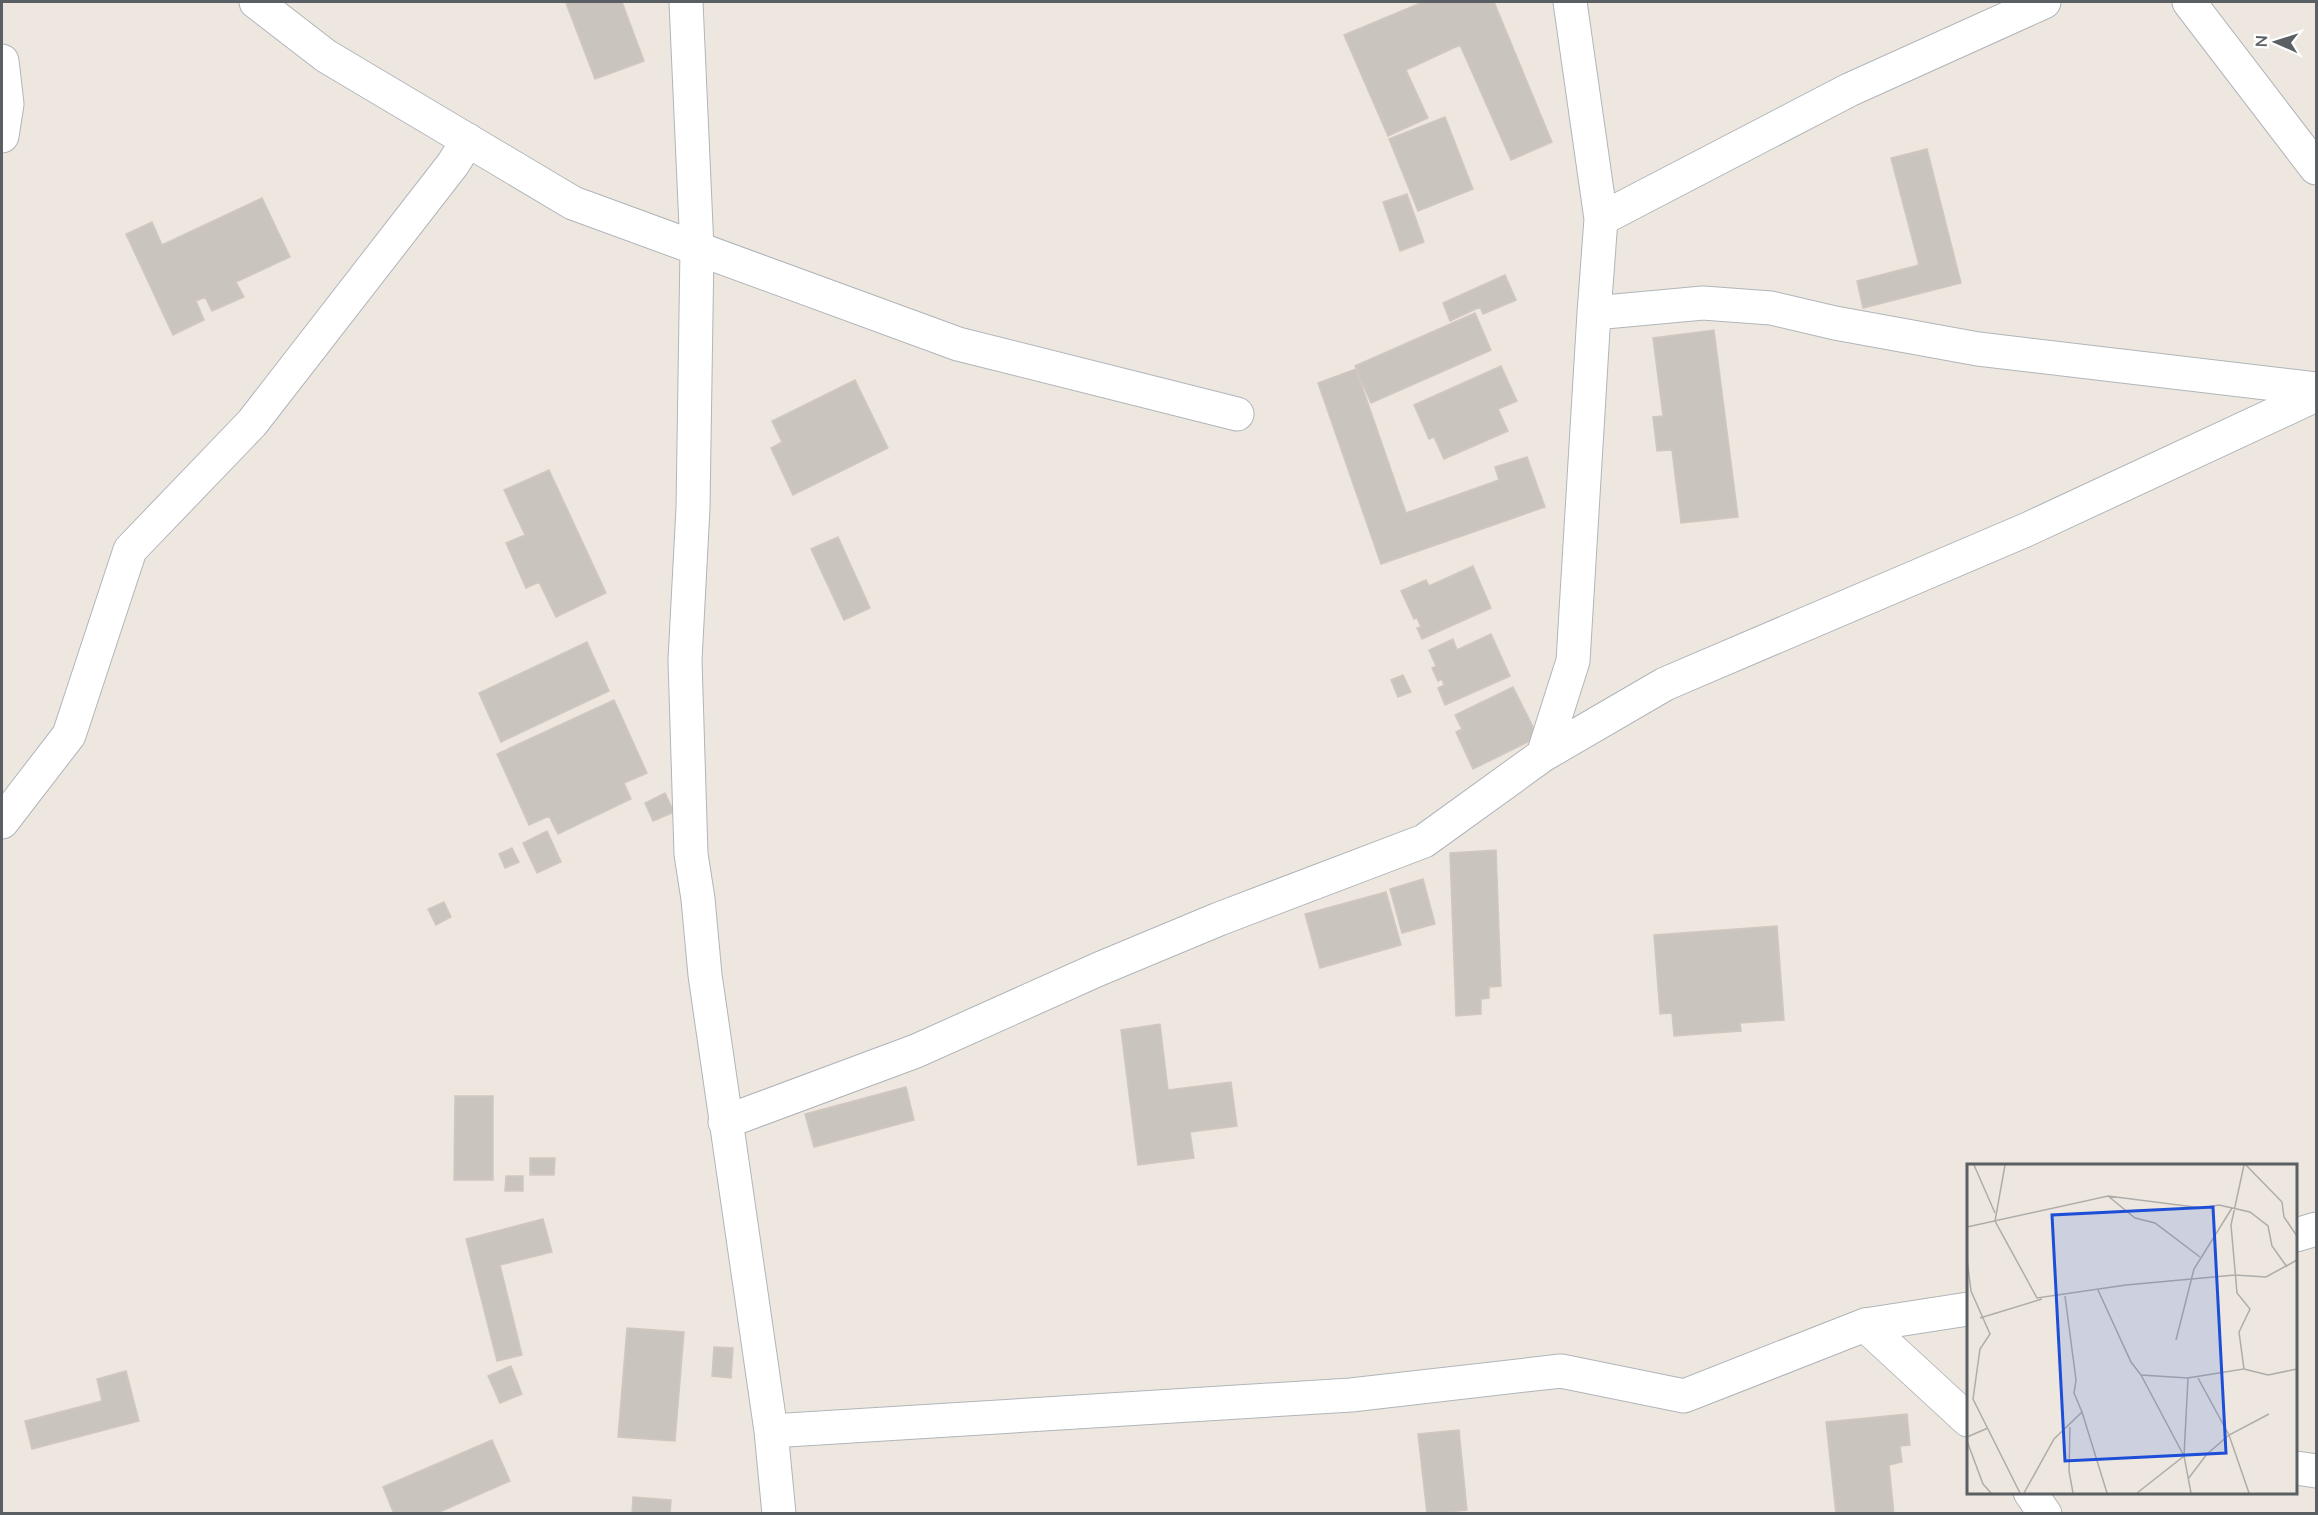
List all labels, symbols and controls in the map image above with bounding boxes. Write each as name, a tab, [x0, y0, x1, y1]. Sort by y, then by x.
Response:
north arrow	[2246, 12, 2306, 72]
text: N	[2251, 35, 2271, 48]
inset map	[1967, 1164, 2297, 1494]

